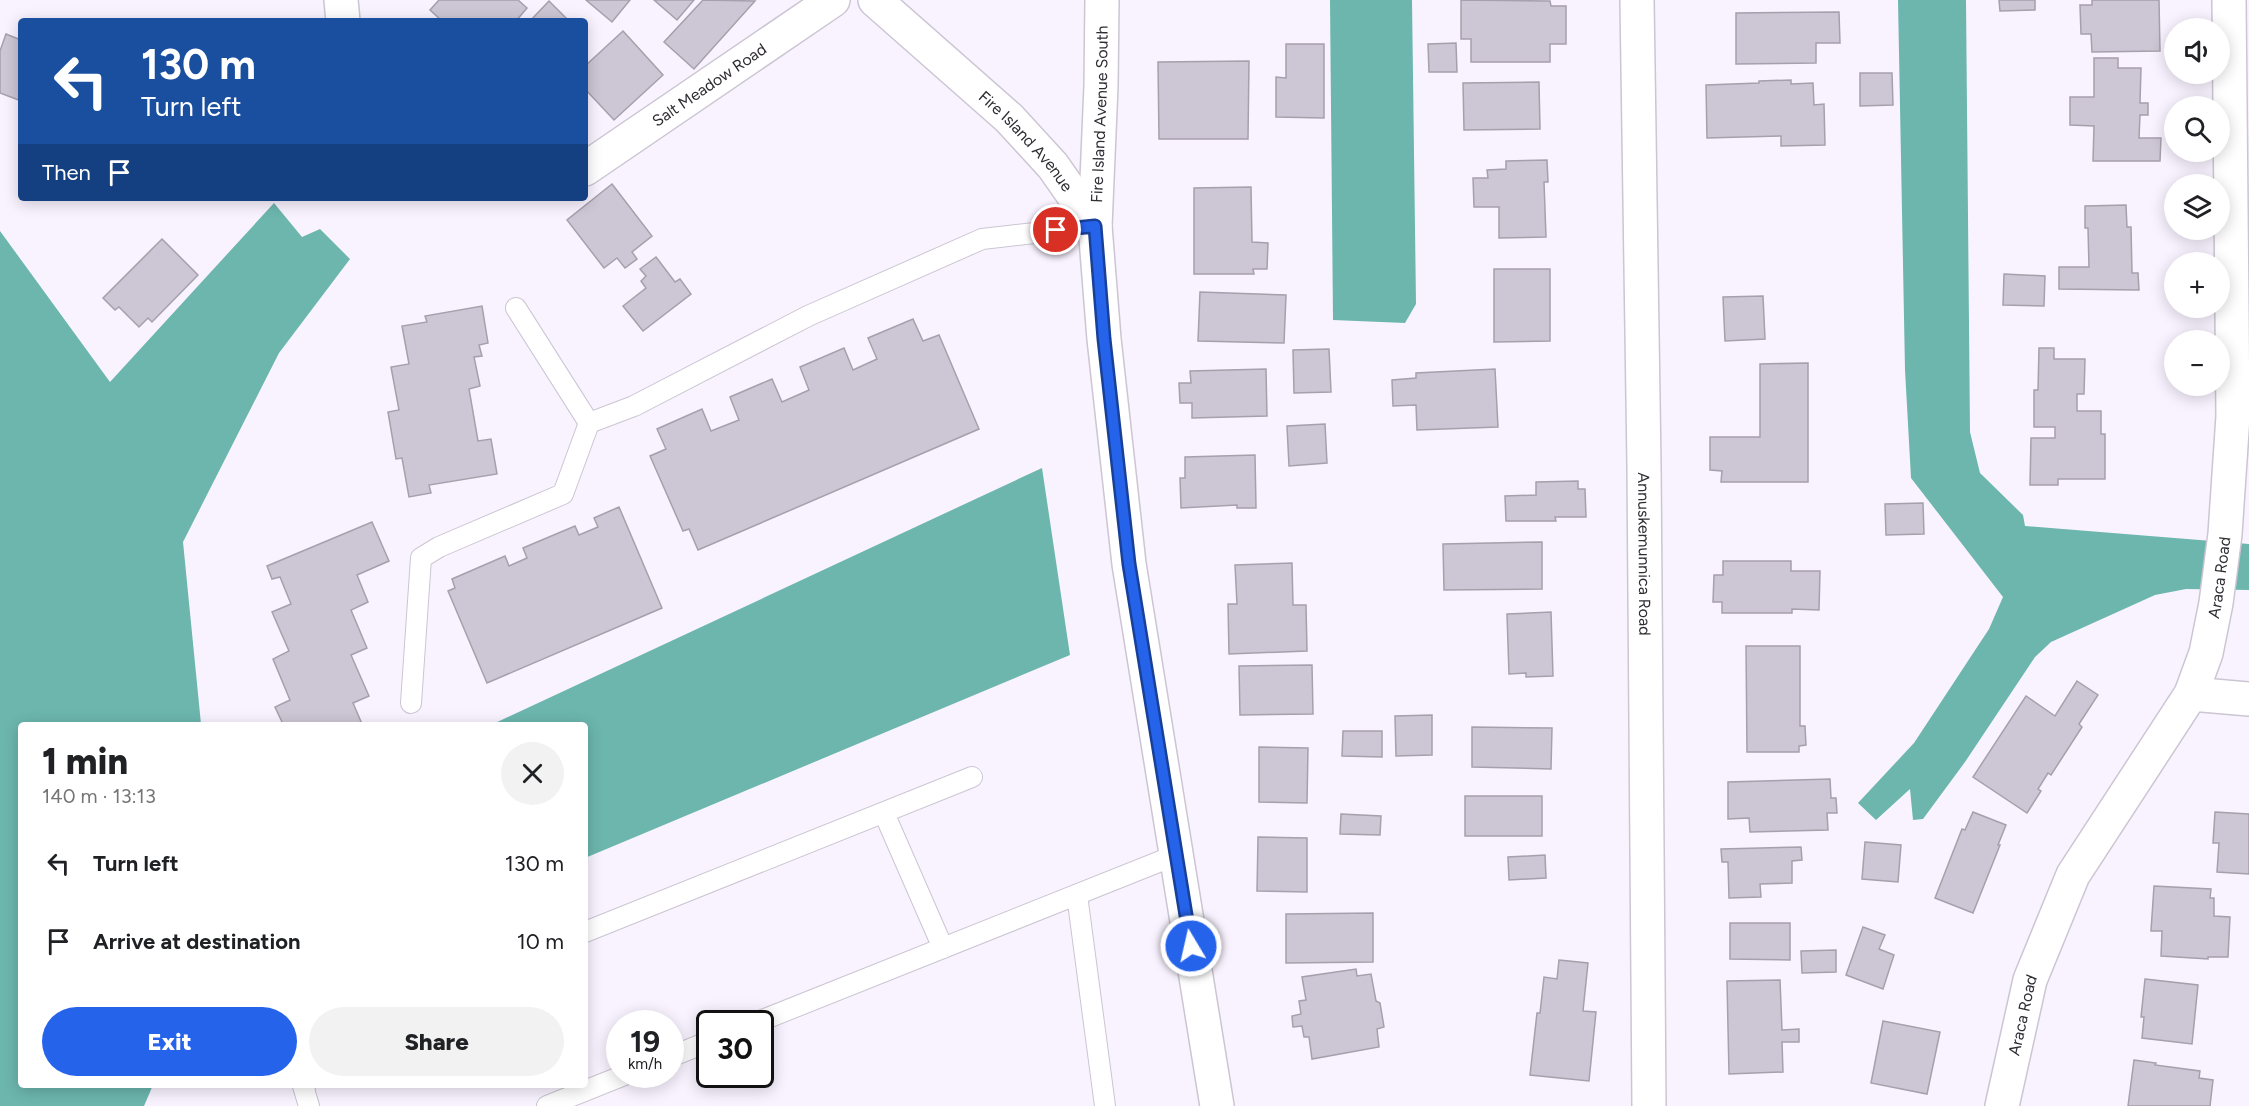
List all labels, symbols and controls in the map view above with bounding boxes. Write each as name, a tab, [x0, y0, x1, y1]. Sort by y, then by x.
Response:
map controls	[2164, 18, 2230, 396]
button: sound	[2164, 18, 2230, 84]
street label: Fire Island Avenue South	[1087, 25, 1112, 203]
text: 130 m	[141, 39, 256, 90]
street label: Salt Meadow Road	[649, 39, 770, 130]
icon: left	[42, 42, 120, 120]
street label: Fire Island Avenue	[975, 87, 1077, 195]
text: Turn left	[141, 90, 241, 123]
button: search	[2164, 96, 2230, 162]
icon: arrive	[103, 156, 136, 189]
text: Then	[42, 159, 91, 186]
button: layers	[2164, 174, 2230, 240]
pin	[1030, 204, 1081, 255]
icon: arrive	[1039, 213, 1072, 246]
button: +	[2164, 252, 2230, 318]
button: −	[2164, 330, 2230, 396]
street label: Annuskemunnica Road	[1634, 472, 1654, 636]
street label: Araca Road	[2204, 536, 2235, 620]
text: 1 min	[42, 740, 128, 783]
button: close	[501, 742, 564, 805]
text: 140 m · 13:13	[42, 784, 156, 808]
icon: left	[42, 847, 75, 880]
text: Turn left	[93, 850, 179, 877]
text: 130 m	[505, 850, 564, 877]
position arrow	[1159, 914, 1223, 978]
icon: arrive	[42, 925, 75, 958]
text: Arrive at destination	[93, 928, 301, 955]
text: 10 m	[517, 928, 564, 955]
street label: Araca Road	[2004, 972, 2041, 1057]
button: Exit	[42, 1007, 297, 1076]
button: Share	[309, 1007, 564, 1076]
speed limit sign: 30	[696, 1010, 774, 1088]
text: 19	[630, 1023, 660, 1060]
text: km/h	[628, 1055, 662, 1073]

